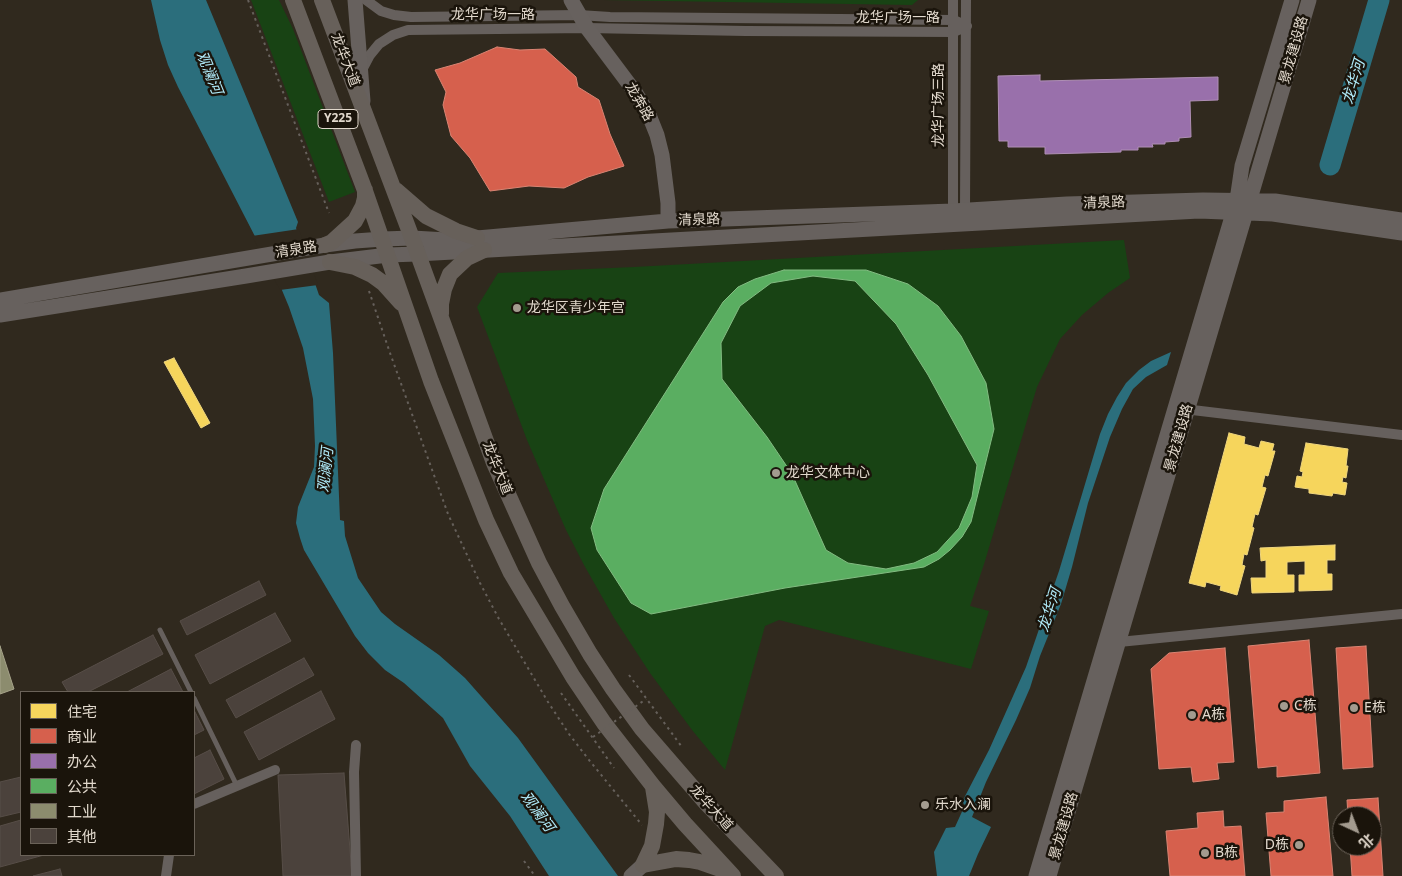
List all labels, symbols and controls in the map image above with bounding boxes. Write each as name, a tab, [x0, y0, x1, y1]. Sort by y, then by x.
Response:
street label: 龙华广场一路	[451, 7, 535, 23]
street label: 龙华广场一路	[856, 10, 940, 26]
street label: 景龙建设路	[1276, 14, 1312, 86]
street label: 龙华大道	[327, 31, 363, 89]
water label: 观澜河	[192, 49, 226, 97]
water label: 龙华河	[1339, 58, 1369, 106]
street label: 龙华广场三路	[931, 63, 947, 147]
street label: 龙奔路	[621, 80, 657, 124]
road number: Y225	[318, 110, 358, 128]
street label: 清泉路	[1083, 194, 1125, 212]
street label: 清泉路	[678, 211, 720, 229]
street label: 清泉路	[274, 238, 318, 262]
place label: 龙华区青少年宫	[527, 300, 625, 316]
marker: 龙华区青少年宫	[511, 302, 523, 314]
street label: 景龙建设路	[1161, 402, 1197, 474]
street label: 龙华大道	[479, 439, 515, 497]
water label: 观澜河	[315, 447, 337, 493]
place label: 龙华文体中心	[786, 465, 870, 481]
marker: 龙华文体中心	[770, 467, 782, 479]
water label: 龙华河	[1034, 586, 1066, 634]
legend	[20, 691, 195, 856]
place label: C栋	[1294, 698, 1317, 714]
marker: C栋	[1278, 700, 1290, 712]
place label: E栋	[1364, 700, 1386, 716]
text: 住宅	[67, 701, 97, 721]
marker: E栋	[1348, 702, 1360, 714]
place label: A栋	[1202, 707, 1225, 723]
marker: A栋	[1186, 709, 1198, 721]
text: 商业	[67, 726, 97, 746]
text: 办公	[67, 751, 97, 771]
text: 公共	[67, 776, 97, 796]
street label: 龙华大道	[686, 782, 736, 834]
water label: 观澜河	[516, 789, 558, 835]
street label: 景龙建设路	[1046, 790, 1082, 862]
place label: 乐水入澜	[935, 797, 991, 813]
marker: 乐水入澜	[919, 799, 931, 811]
text: 工业	[67, 801, 97, 821]
north arrow	[1332, 806, 1382, 856]
text: 其他	[67, 826, 97, 846]
text: 北	[1355, 830, 1378, 853]
place label: D栋	[1265, 837, 1289, 853]
marker: D栋	[1293, 839, 1305, 851]
place label: B栋	[1215, 845, 1238, 861]
marker: B栋	[1199, 847, 1211, 859]

